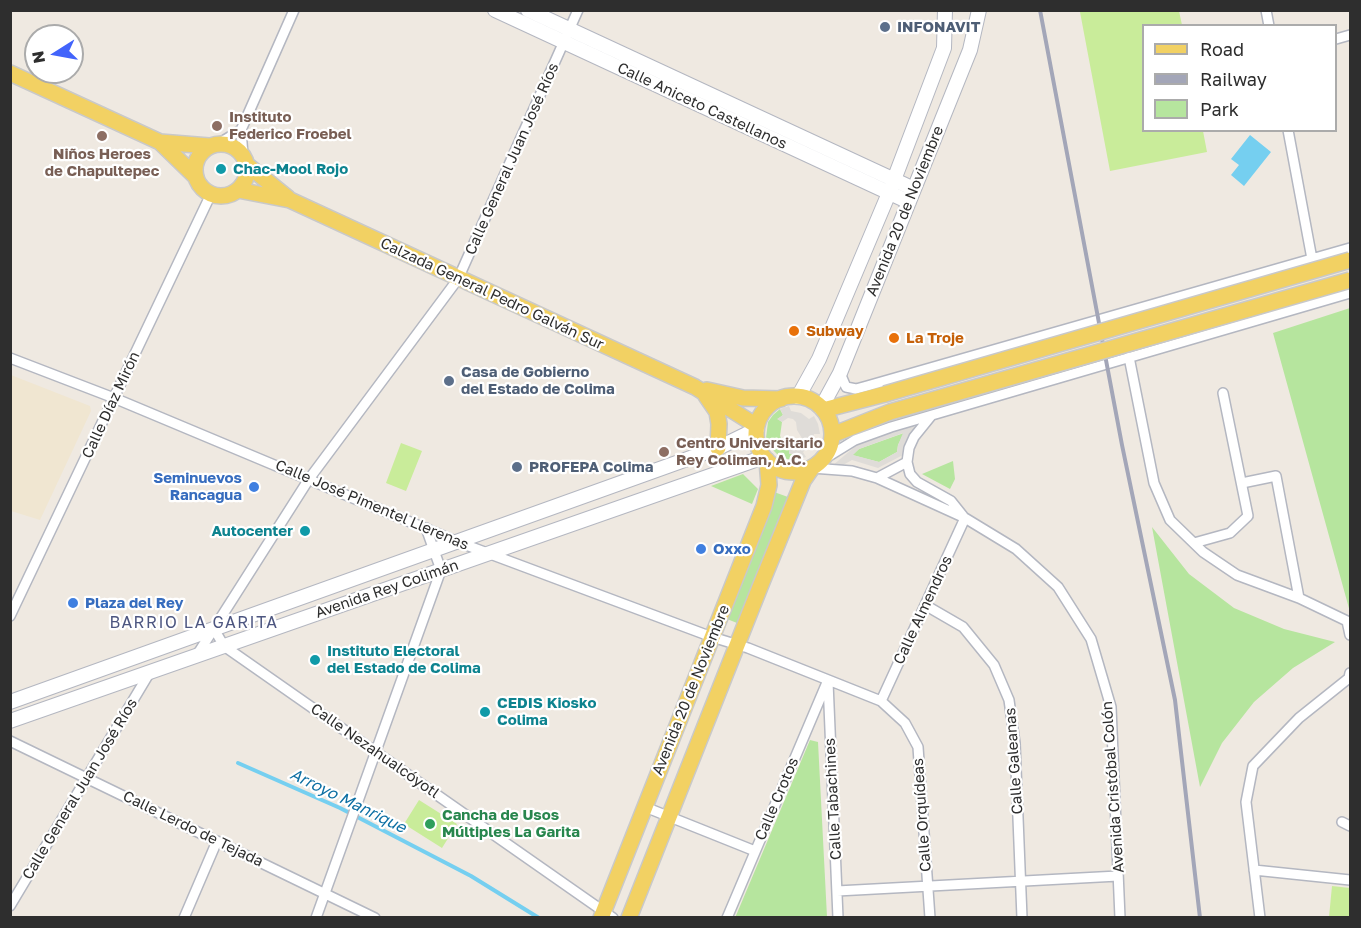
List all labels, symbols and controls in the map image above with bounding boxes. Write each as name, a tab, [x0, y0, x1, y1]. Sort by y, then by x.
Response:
place label: INFONAVIT	[897, 18, 980, 36]
marker: INFONAVIT	[878, 20, 892, 34]
north arrow	[24, 24, 84, 84]
legend	[1142, 24, 1337, 132]
text: Road	[1200, 38, 1244, 60]
text: N	[27, 49, 49, 65]
street label: Calle Aniceto Castellanos	[614, 59, 790, 153]
street label: Calle General Juan José Ríos	[461, 60, 563, 258]
text: Railway	[1200, 68, 1267, 90]
text: Park	[1200, 98, 1239, 120]
place label: Instituto Federico Froebel	[229, 108, 352, 143]
marker: Instituto Federico Froebel	[210, 119, 224, 133]
street label: Avenida 20 de Noviembre	[863, 123, 947, 299]
marker: Niños Heroes de Chapultepec	[95, 129, 109, 143]
place label: Niños Heroes de Chapultepec	[45, 145, 159, 180]
place label: Chac-Mool Rojo	[233, 160, 348, 178]
marker: Chac-Mool Rojo	[214, 162, 228, 176]
street label: Calzada General Pedro Galván Sur	[377, 234, 607, 354]
place label: Subway	[806, 322, 864, 340]
marker: Subway	[787, 324, 801, 338]
place label: La Troje	[906, 329, 964, 347]
marker: La Troje	[887, 331, 901, 345]
street label: Calle Díaz Mirón	[78, 349, 144, 461]
place label: Casa de Gobierno del Estado de Colima	[461, 363, 615, 398]
marker: Casa de Gobierno del Estado de Colima	[442, 374, 456, 388]
place label: Centro Universitario Rey Coliman, A.C.	[676, 434, 823, 469]
marker: Centro Universitario Rey Coliman, A.C.	[657, 445, 671, 459]
street label: Calle José Pimentel Llerenas	[273, 456, 471, 554]
place label: PROFEPA Colima	[529, 458, 653, 476]
marker: PROFEPA Colima	[510, 460, 524, 474]
place label: Seminuevos Rancagua	[153, 469, 242, 504]
marker: Seminuevos Rancagua	[247, 480, 261, 494]
place label: Autocenter	[211, 522, 293, 540]
marker: Autocenter	[298, 524, 312, 538]
place label: Oxxo	[713, 540, 751, 558]
marker: Oxxo	[694, 542, 708, 556]
street label: Calle Almendros	[890, 553, 956, 667]
street label: Avenida Rey Colimán	[313, 556, 461, 622]
place label: Plaza del Rey	[85, 594, 183, 612]
marker: Plaza del Rey	[66, 596, 80, 610]
street label: Avenida 20 de Noviembre	[649, 602, 733, 778]
district label: BARRIO LA GARITA	[109, 613, 279, 633]
place label: Instituto Electoral del Estado de Colima	[327, 642, 481, 677]
marker: Instituto Electoral del Estado de Colima	[308, 653, 322, 667]
place label: CEDIS Kiosko Colima	[497, 694, 596, 729]
street label: Calle General Juan José Ríos	[19, 695, 141, 883]
street label: Calle Nezahualcóyotl	[307, 700, 443, 802]
street label: Avenida Cristóbal Colón	[1098, 701, 1128, 873]
marker: CEDIS Kiosko Colima	[478, 705, 492, 719]
street label: Calle Galeanas	[1001, 707, 1027, 815]
street label: Calle Tabachines	[821, 738, 845, 860]
street label: Calle Crotos	[751, 755, 803, 843]
street label: Calle Orquídeas	[909, 757, 935, 873]
water label: Arroyo Manrique	[287, 765, 409, 837]
street label: Calle Lerdo de Tejada	[120, 787, 266, 871]
place label: Cancha de Usos Múltiples La Garita	[442, 806, 580, 841]
marker: Cancha de Usos Múltiples La Garita	[423, 817, 437, 831]

